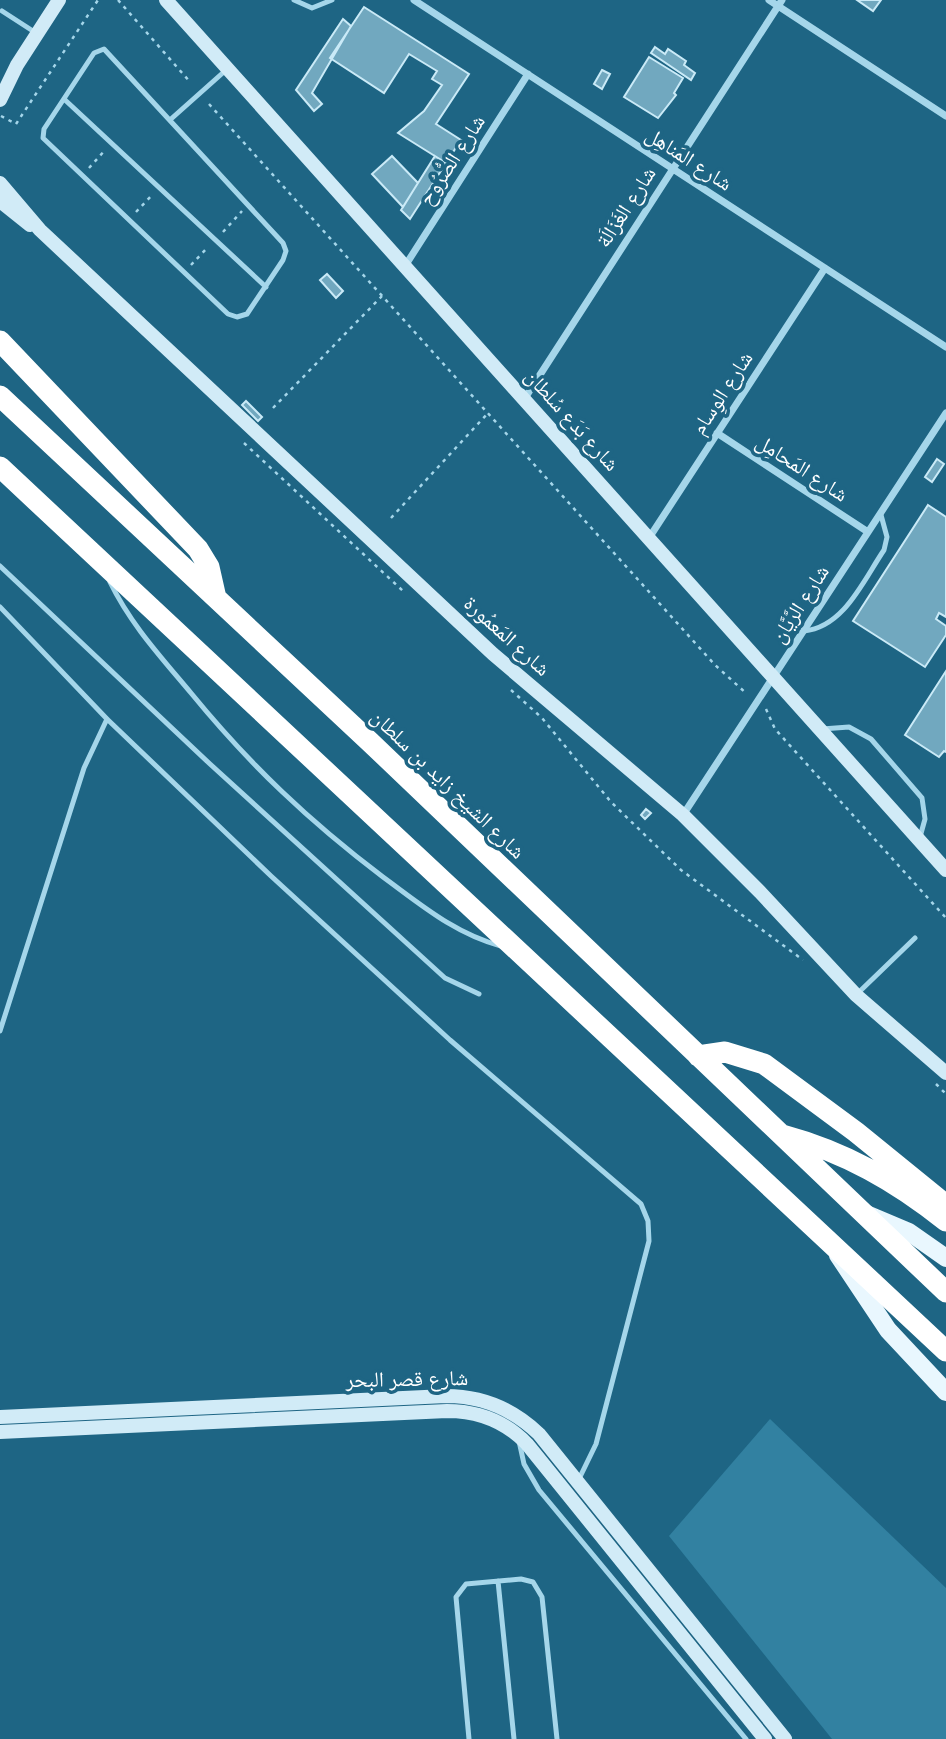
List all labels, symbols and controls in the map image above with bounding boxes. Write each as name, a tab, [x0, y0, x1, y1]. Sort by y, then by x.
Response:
street label: شارع الصُّرُوح	[414, 110, 491, 210]
street label: شارع المَناهِل	[641, 122, 737, 197]
street label: شارع الغَزَالَة	[591, 162, 662, 252]
street label: شارع الوِسام	[686, 347, 761, 441]
street label: شارع بَدَع سُلطان	[519, 364, 624, 477]
street label: شارع المَحامِل	[751, 429, 852, 507]
street label: شارع الرَّيَّان	[766, 561, 835, 648]
street label: شارع المَعمُورة	[458, 591, 555, 682]
street label: شارع الشيخ زايد بن سلطان	[365, 704, 530, 864]
street label: شارع قصر البحر	[345, 1366, 468, 1393]

